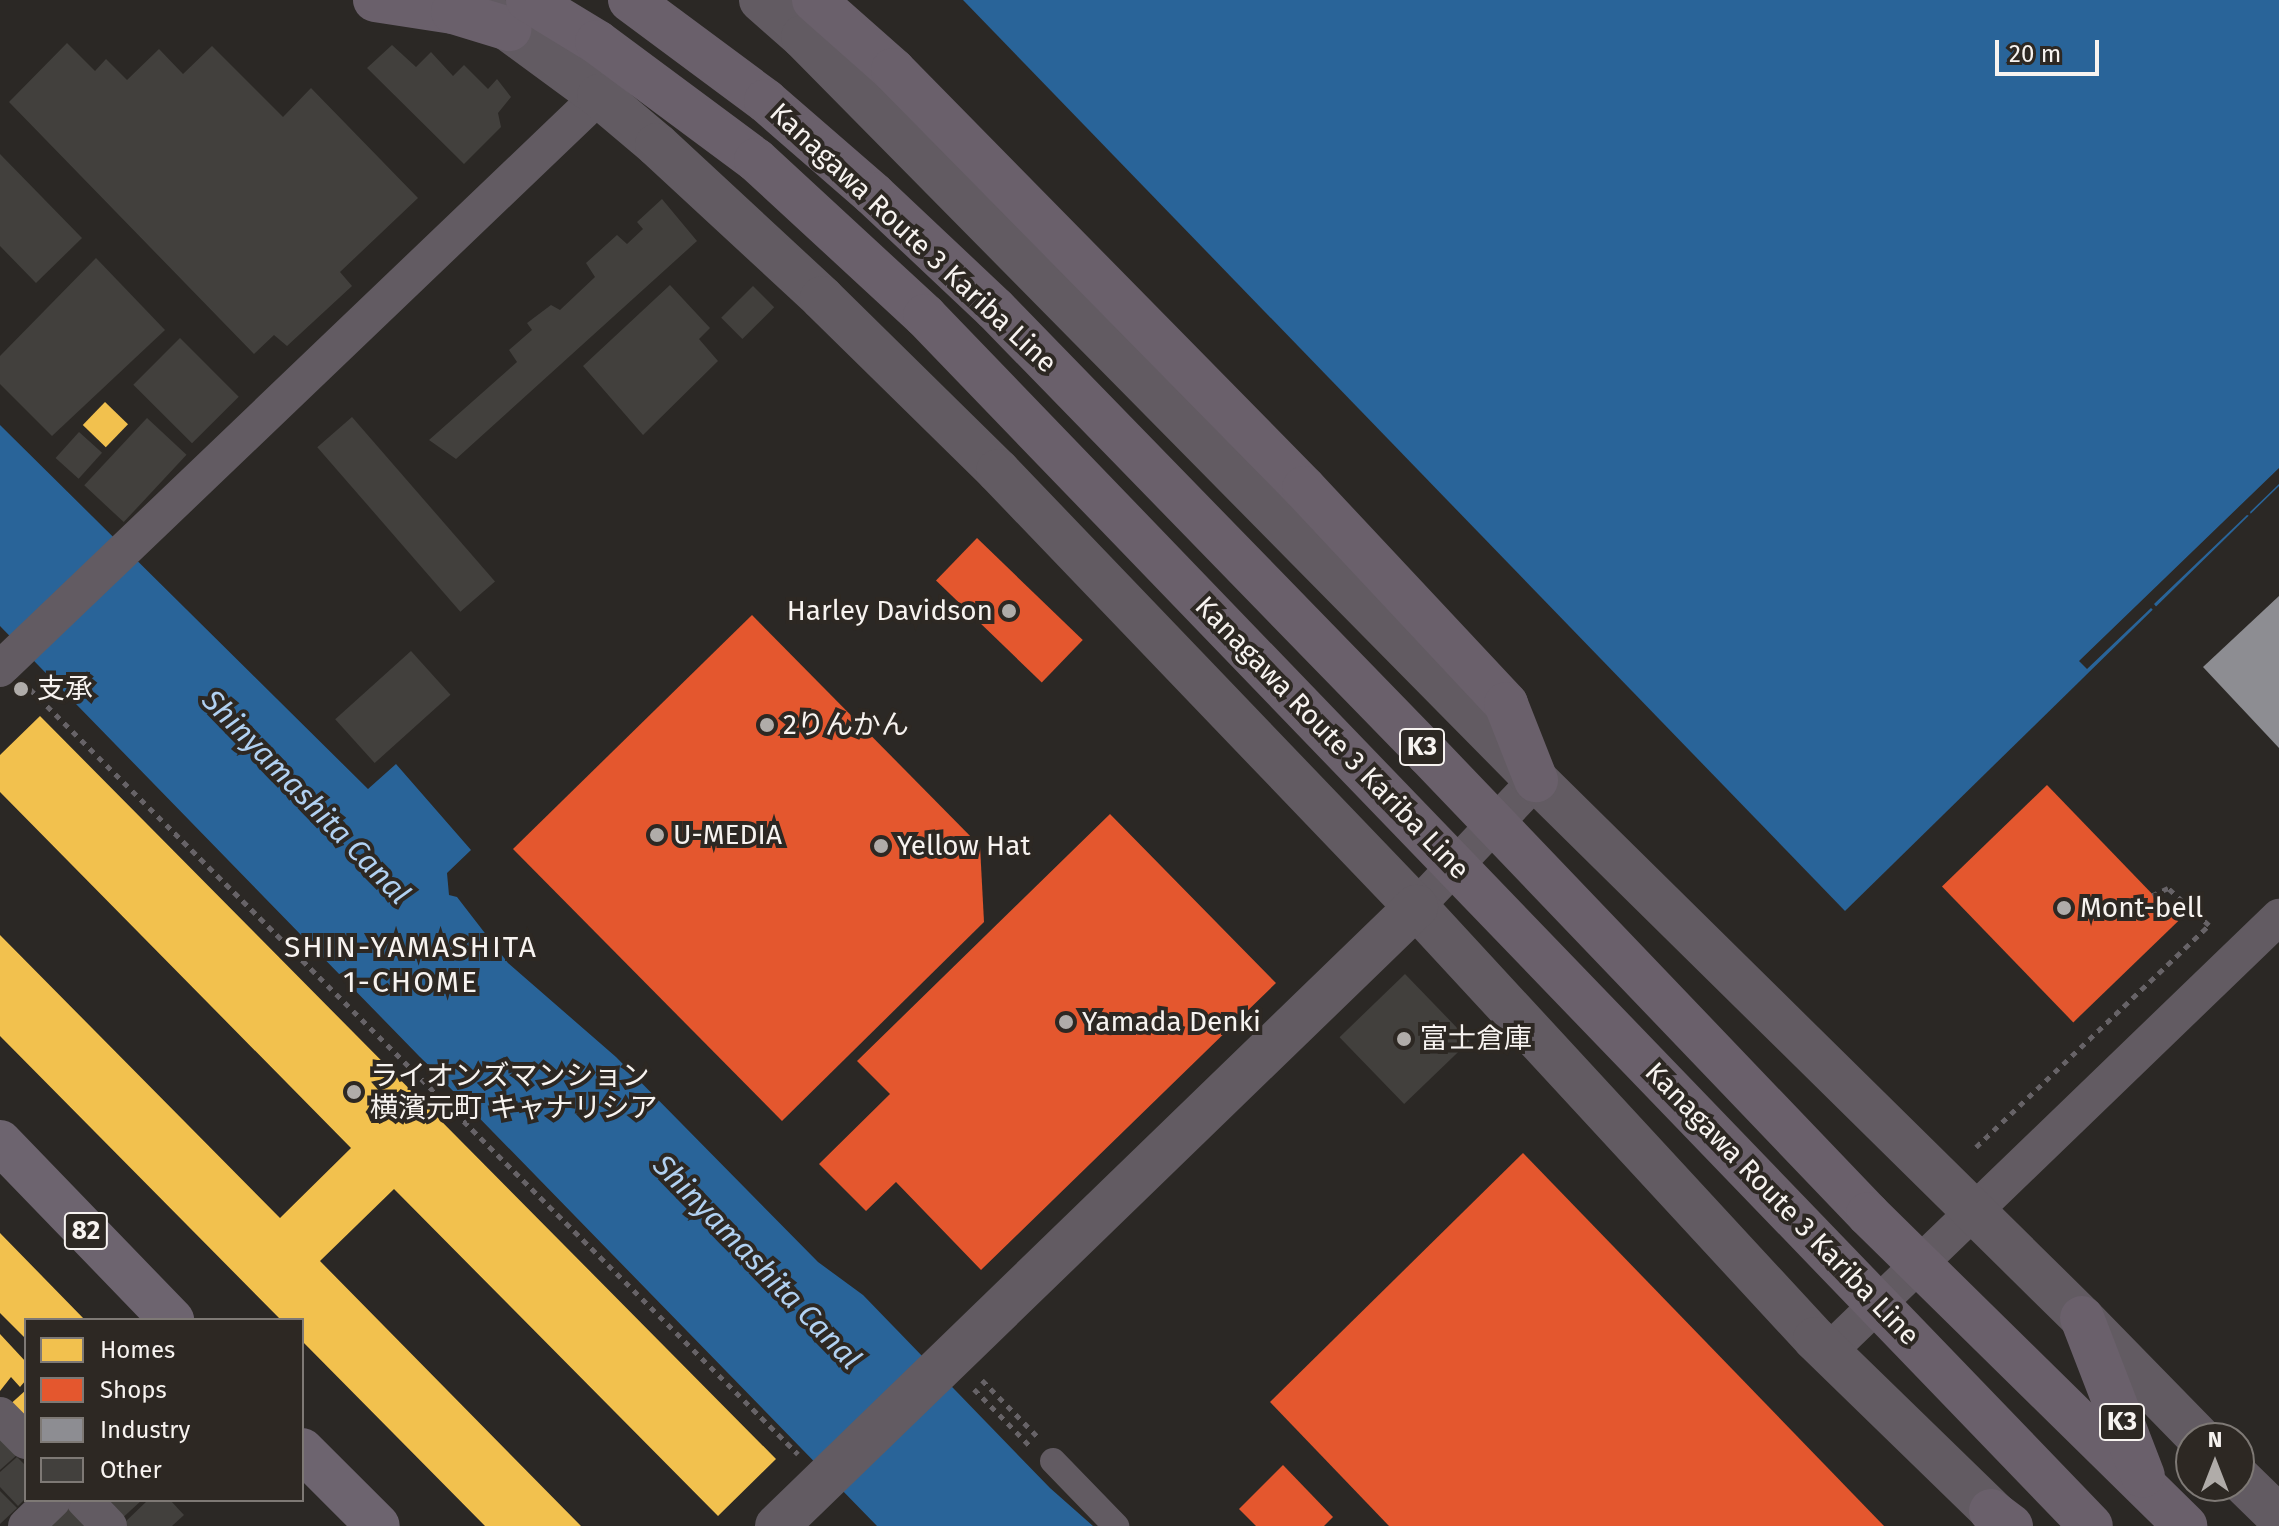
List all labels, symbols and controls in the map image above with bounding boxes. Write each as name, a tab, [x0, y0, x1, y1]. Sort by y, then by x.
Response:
scale bar	[1999, 24, 2103, 74]
text: 20 m	[2009, 40, 2061, 68]
street label: Kanagawa Route 3 Kariba Line	[763, 96, 1063, 380]
street label: Kanagawa Route 3 Kariba Line	[1188, 590, 1476, 886]
place label: Harley Davidson	[787, 594, 993, 628]
marker: Harley Davidson	[1000, 602, 1018, 620]
place label: 支承	[37, 672, 93, 706]
marker: 支承	[12, 680, 30, 698]
water label: Shinyamashita Canal	[194, 682, 418, 912]
place label: 2りんかん	[783, 708, 909, 742]
marker: 2りんかん	[758, 716, 776, 734]
road number: K3	[1398, 725, 1446, 769]
place label: U-MEDIA	[673, 818, 782, 852]
marker: U-MEDIA	[648, 826, 666, 844]
place label: Yellow Hat	[897, 829, 1031, 863]
marker: Yellow Hat	[872, 837, 890, 855]
place label: Mont-bell	[2080, 891, 2203, 925]
marker: Mont-bell	[2055, 899, 2073, 917]
district label: SHIN-YAMASHITA 1-CHOME	[284, 929, 538, 1000]
place label: Yamada Denki	[1082, 1005, 1261, 1039]
marker: Yamada Denki	[1057, 1013, 1075, 1031]
place label: 富士倉庫	[1420, 1022, 1532, 1056]
marker: 富士倉庫	[1395, 1030, 1413, 1048]
street label: Kanagawa Route 3 Kariba Line	[1638, 1056, 1926, 1352]
place label: ライオンズマンション 横濱元町 キャナリシア	[370, 1059, 657, 1125]
marker: ライオンズマンション 横濱元町 キャナリシア	[345, 1083, 363, 1101]
water label: Shinyamashita Canal	[645, 1147, 869, 1377]
road number: 82	[62, 1209, 110, 1253]
legend	[24, 1318, 304, 1502]
text: Homes	[100, 1336, 175, 1364]
text: Shops	[100, 1376, 167, 1404]
road number: K3	[2098, 1400, 2146, 1444]
text: Industry	[100, 1416, 190, 1444]
north arrow	[2175, 1422, 2255, 1502]
text: N	[2208, 1426, 2222, 1453]
text: Other	[100, 1456, 162, 1484]

